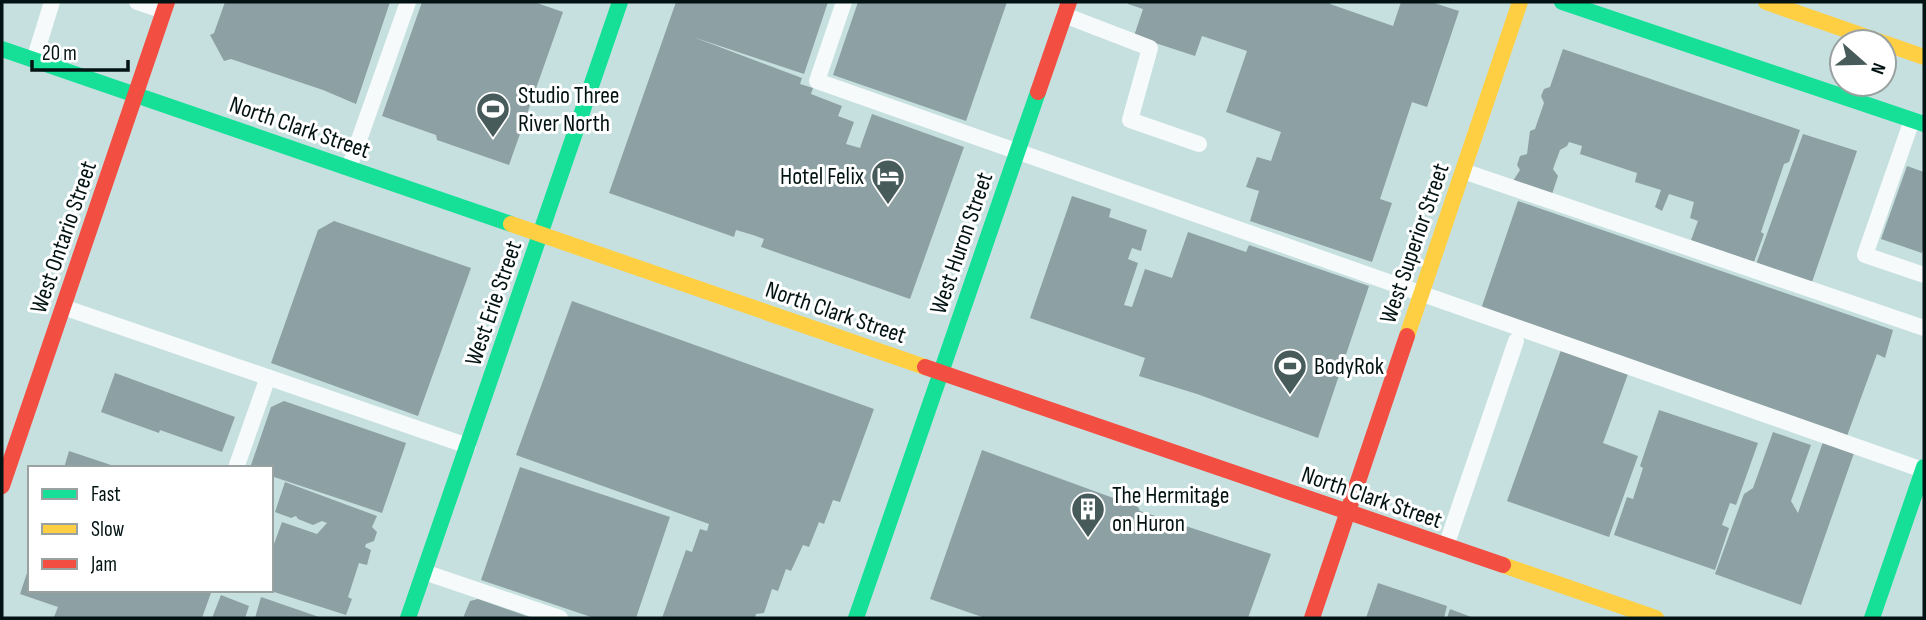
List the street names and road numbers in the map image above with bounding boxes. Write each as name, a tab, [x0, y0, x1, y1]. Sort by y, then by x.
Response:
street label: North Clark Street	[226, 90, 374, 165]
street label: West Ontario Street	[24, 157, 103, 317]
street label: West Superior Street	[1374, 159, 1455, 327]
street label: West Huron Street	[924, 168, 999, 318]
street label: West Erie Street	[459, 237, 528, 369]
street label: North Clark Street	[762, 275, 910, 350]
street label: North Clark Street	[1298, 460, 1446, 535]

